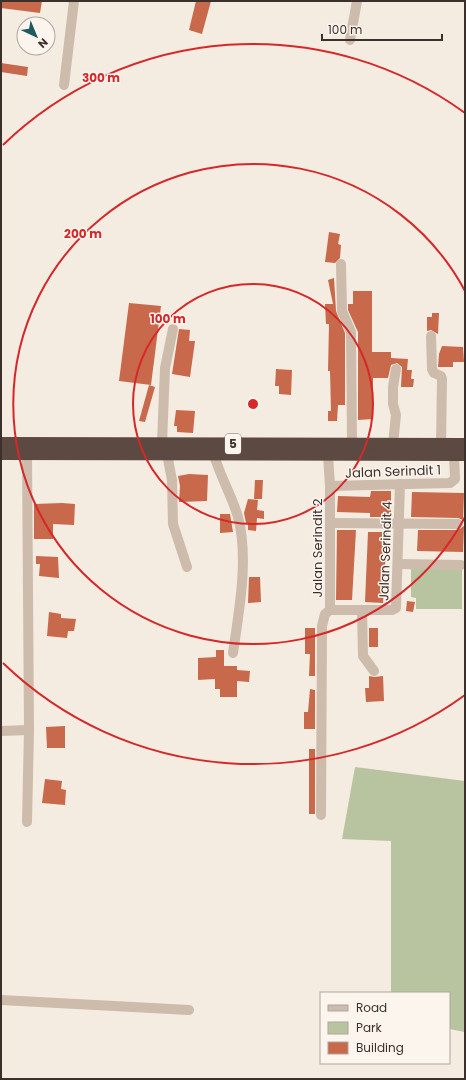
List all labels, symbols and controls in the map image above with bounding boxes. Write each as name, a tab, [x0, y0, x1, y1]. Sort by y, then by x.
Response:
north arrow	[16, 16, 56, 56]
scale bar	[322, 16, 442, 42]
text: 100 m	[328, 21, 362, 38]
text: N	[34, 35, 51, 52]
text: 300 m	[82, 69, 120, 86]
text: 200 m	[64, 225, 102, 242]
text: 100 m	[150, 310, 186, 327]
centre of rings	[246, 397, 260, 411]
road number: 5	[225, 434, 241, 454]
street label: Jalan Serindit 1	[345, 460, 441, 483]
street label: Jalan Serindit 2	[308, 498, 327, 598]
street label: Jalan Serindit 4	[374, 501, 397, 601]
legend	[320, 992, 450, 1064]
text: Road	[356, 999, 387, 1016]
text: Park	[356, 1019, 383, 1036]
text: Building	[356, 1039, 404, 1056]

